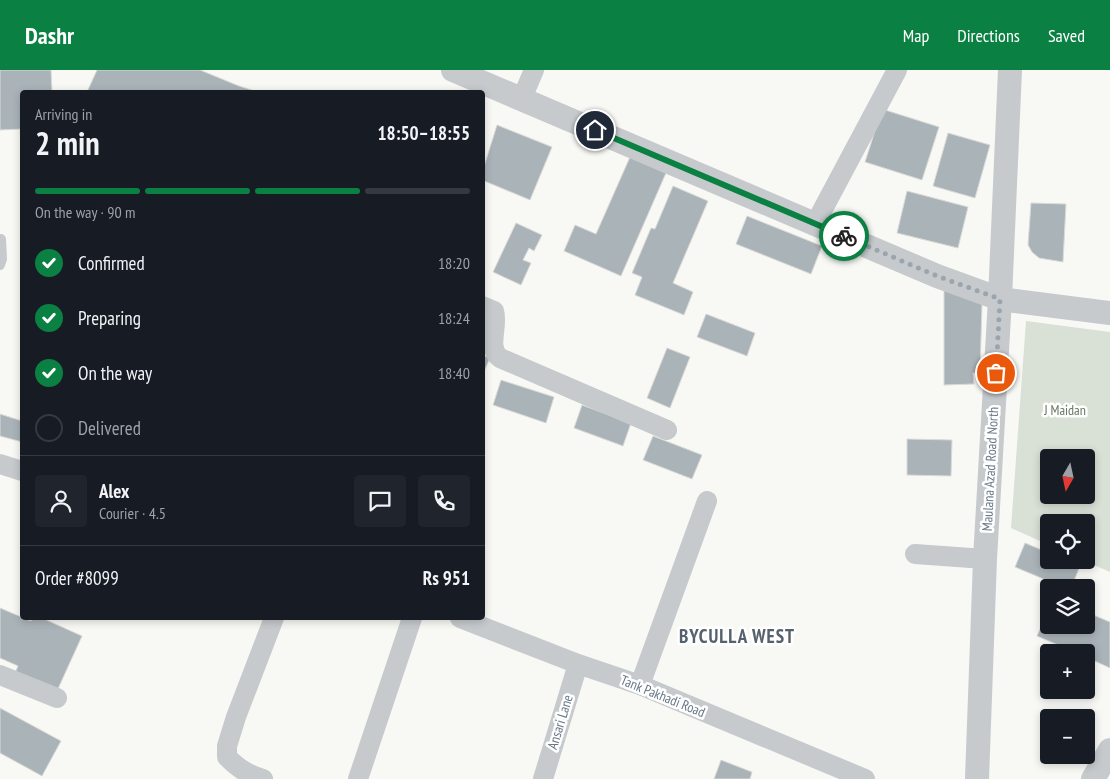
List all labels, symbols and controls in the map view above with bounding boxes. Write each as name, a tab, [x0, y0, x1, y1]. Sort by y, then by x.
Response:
text: Dashr	[25, 20, 74, 51]
text: Map	[903, 24, 929, 47]
text: Directions	[957, 24, 1020, 47]
text: Saved	[1048, 24, 1085, 47]
text: Arriving in	[35, 104, 92, 124]
pin	[574, 109, 616, 151]
icon: home	[581, 116, 609, 144]
text: 18:50–18:55	[377, 121, 470, 145]
text: 2 min	[35, 122, 100, 164]
text: On the way · 90 m	[35, 202, 135, 222]
courier	[819, 211, 869, 261]
icon: bike	[830, 222, 858, 250]
icon: check	[35, 249, 63, 277]
text: Confirmed	[78, 251, 145, 275]
text: 18:20	[438, 253, 470, 273]
icon: check	[35, 304, 63, 332]
text: Preparing	[78, 306, 141, 330]
text: 18:24	[438, 308, 470, 328]
pin	[975, 352, 1017, 394]
icon: check	[35, 359, 63, 387]
icon: bag	[982, 359, 1010, 387]
text: On the way	[78, 361, 152, 385]
text: 18:40	[438, 363, 470, 383]
park label: J Maidan	[1043, 401, 1086, 419]
street label: Maulana Azad Road North	[978, 406, 1002, 532]
text: Delivered	[78, 416, 141, 440]
north arrow	[1040, 449, 1095, 504]
map controls	[1040, 449, 1095, 764]
button: person	[35, 475, 87, 527]
button: chat	[354, 475, 406, 527]
button: phone	[418, 475, 470, 527]
text: Alex	[99, 479, 129, 503]
text: Courier · 4.5	[99, 503, 166, 523]
button: locate	[1040, 514, 1095, 569]
text: Order #8099	[35, 566, 119, 590]
text: Rs 951	[423, 566, 470, 590]
button: layers	[1040, 579, 1095, 634]
district label: BYCULLA WEST	[679, 624, 795, 648]
button: +	[1040, 644, 1095, 699]
street label: Tank Pakhadi Road	[618, 671, 708, 721]
street label: Ansari Lane	[543, 692, 577, 751]
button: −	[1040, 709, 1095, 764]

